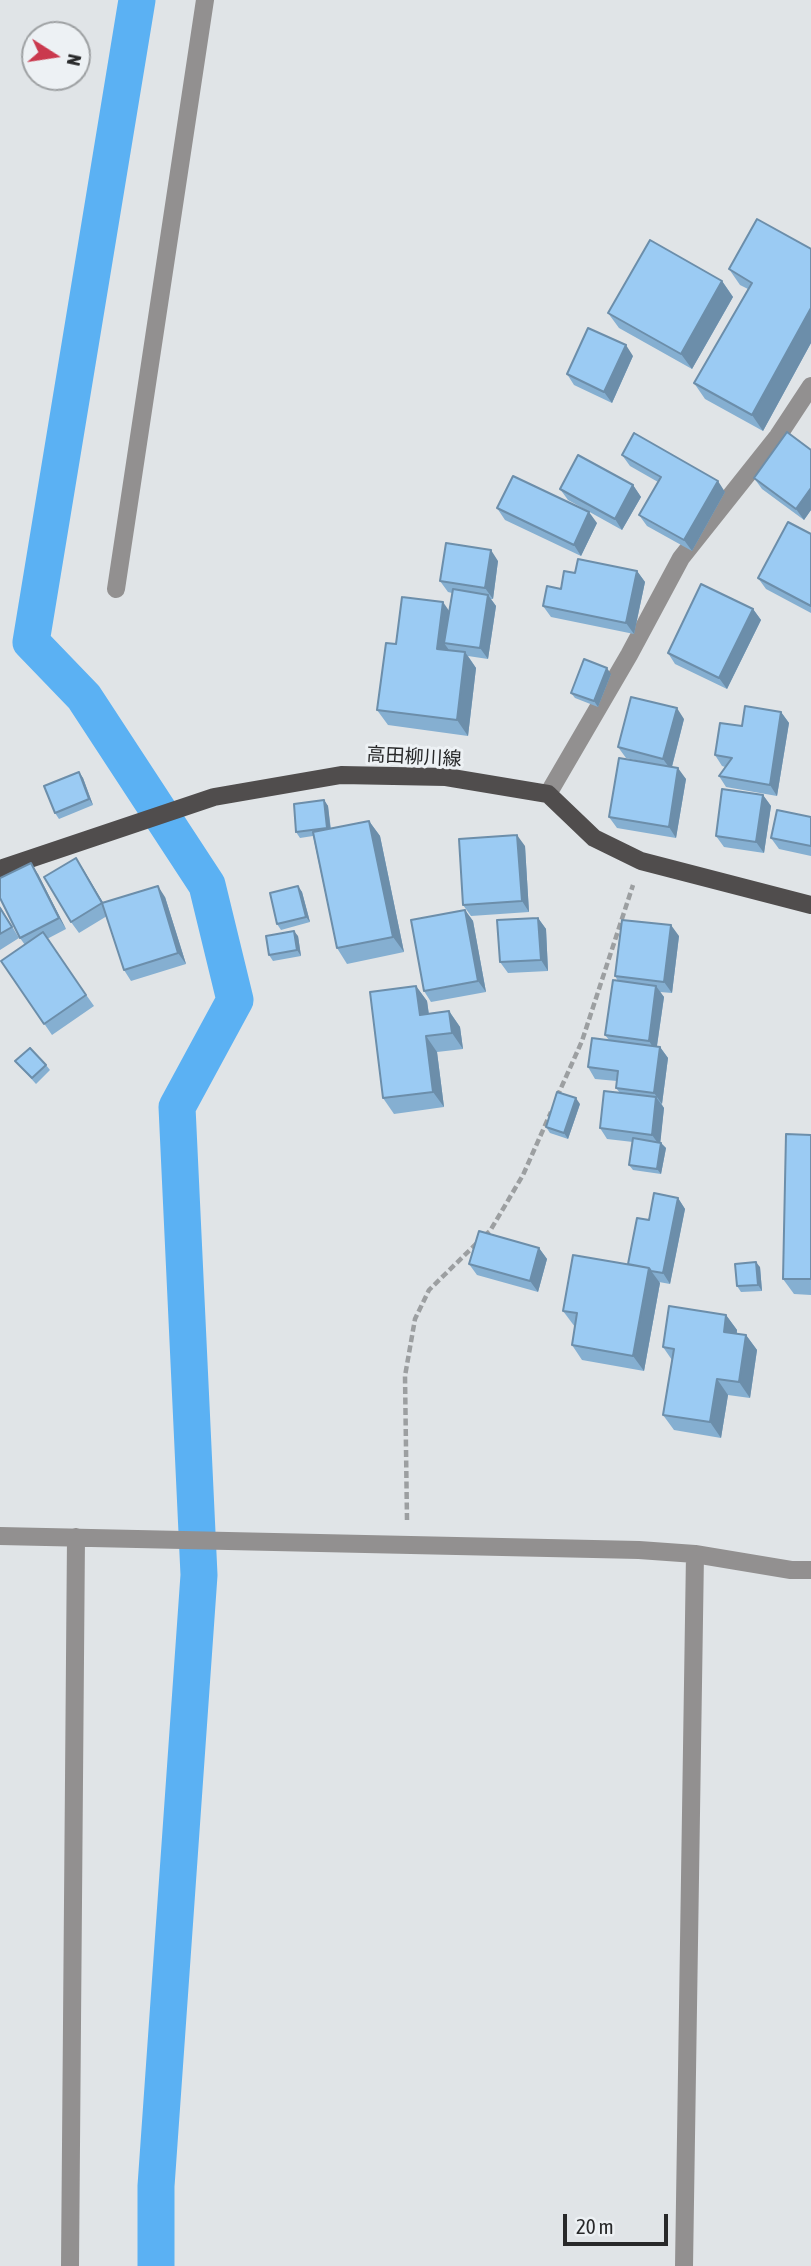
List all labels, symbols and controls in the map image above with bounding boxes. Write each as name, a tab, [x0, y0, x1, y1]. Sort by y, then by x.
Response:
north arrow	[21, 21, 91, 91]
text: N	[63, 52, 87, 68]
street label: 高田柳川線	[366, 743, 462, 771]
scale bar	[566, 2200, 671, 2244]
text: 20 m	[576, 2214, 614, 2238]

